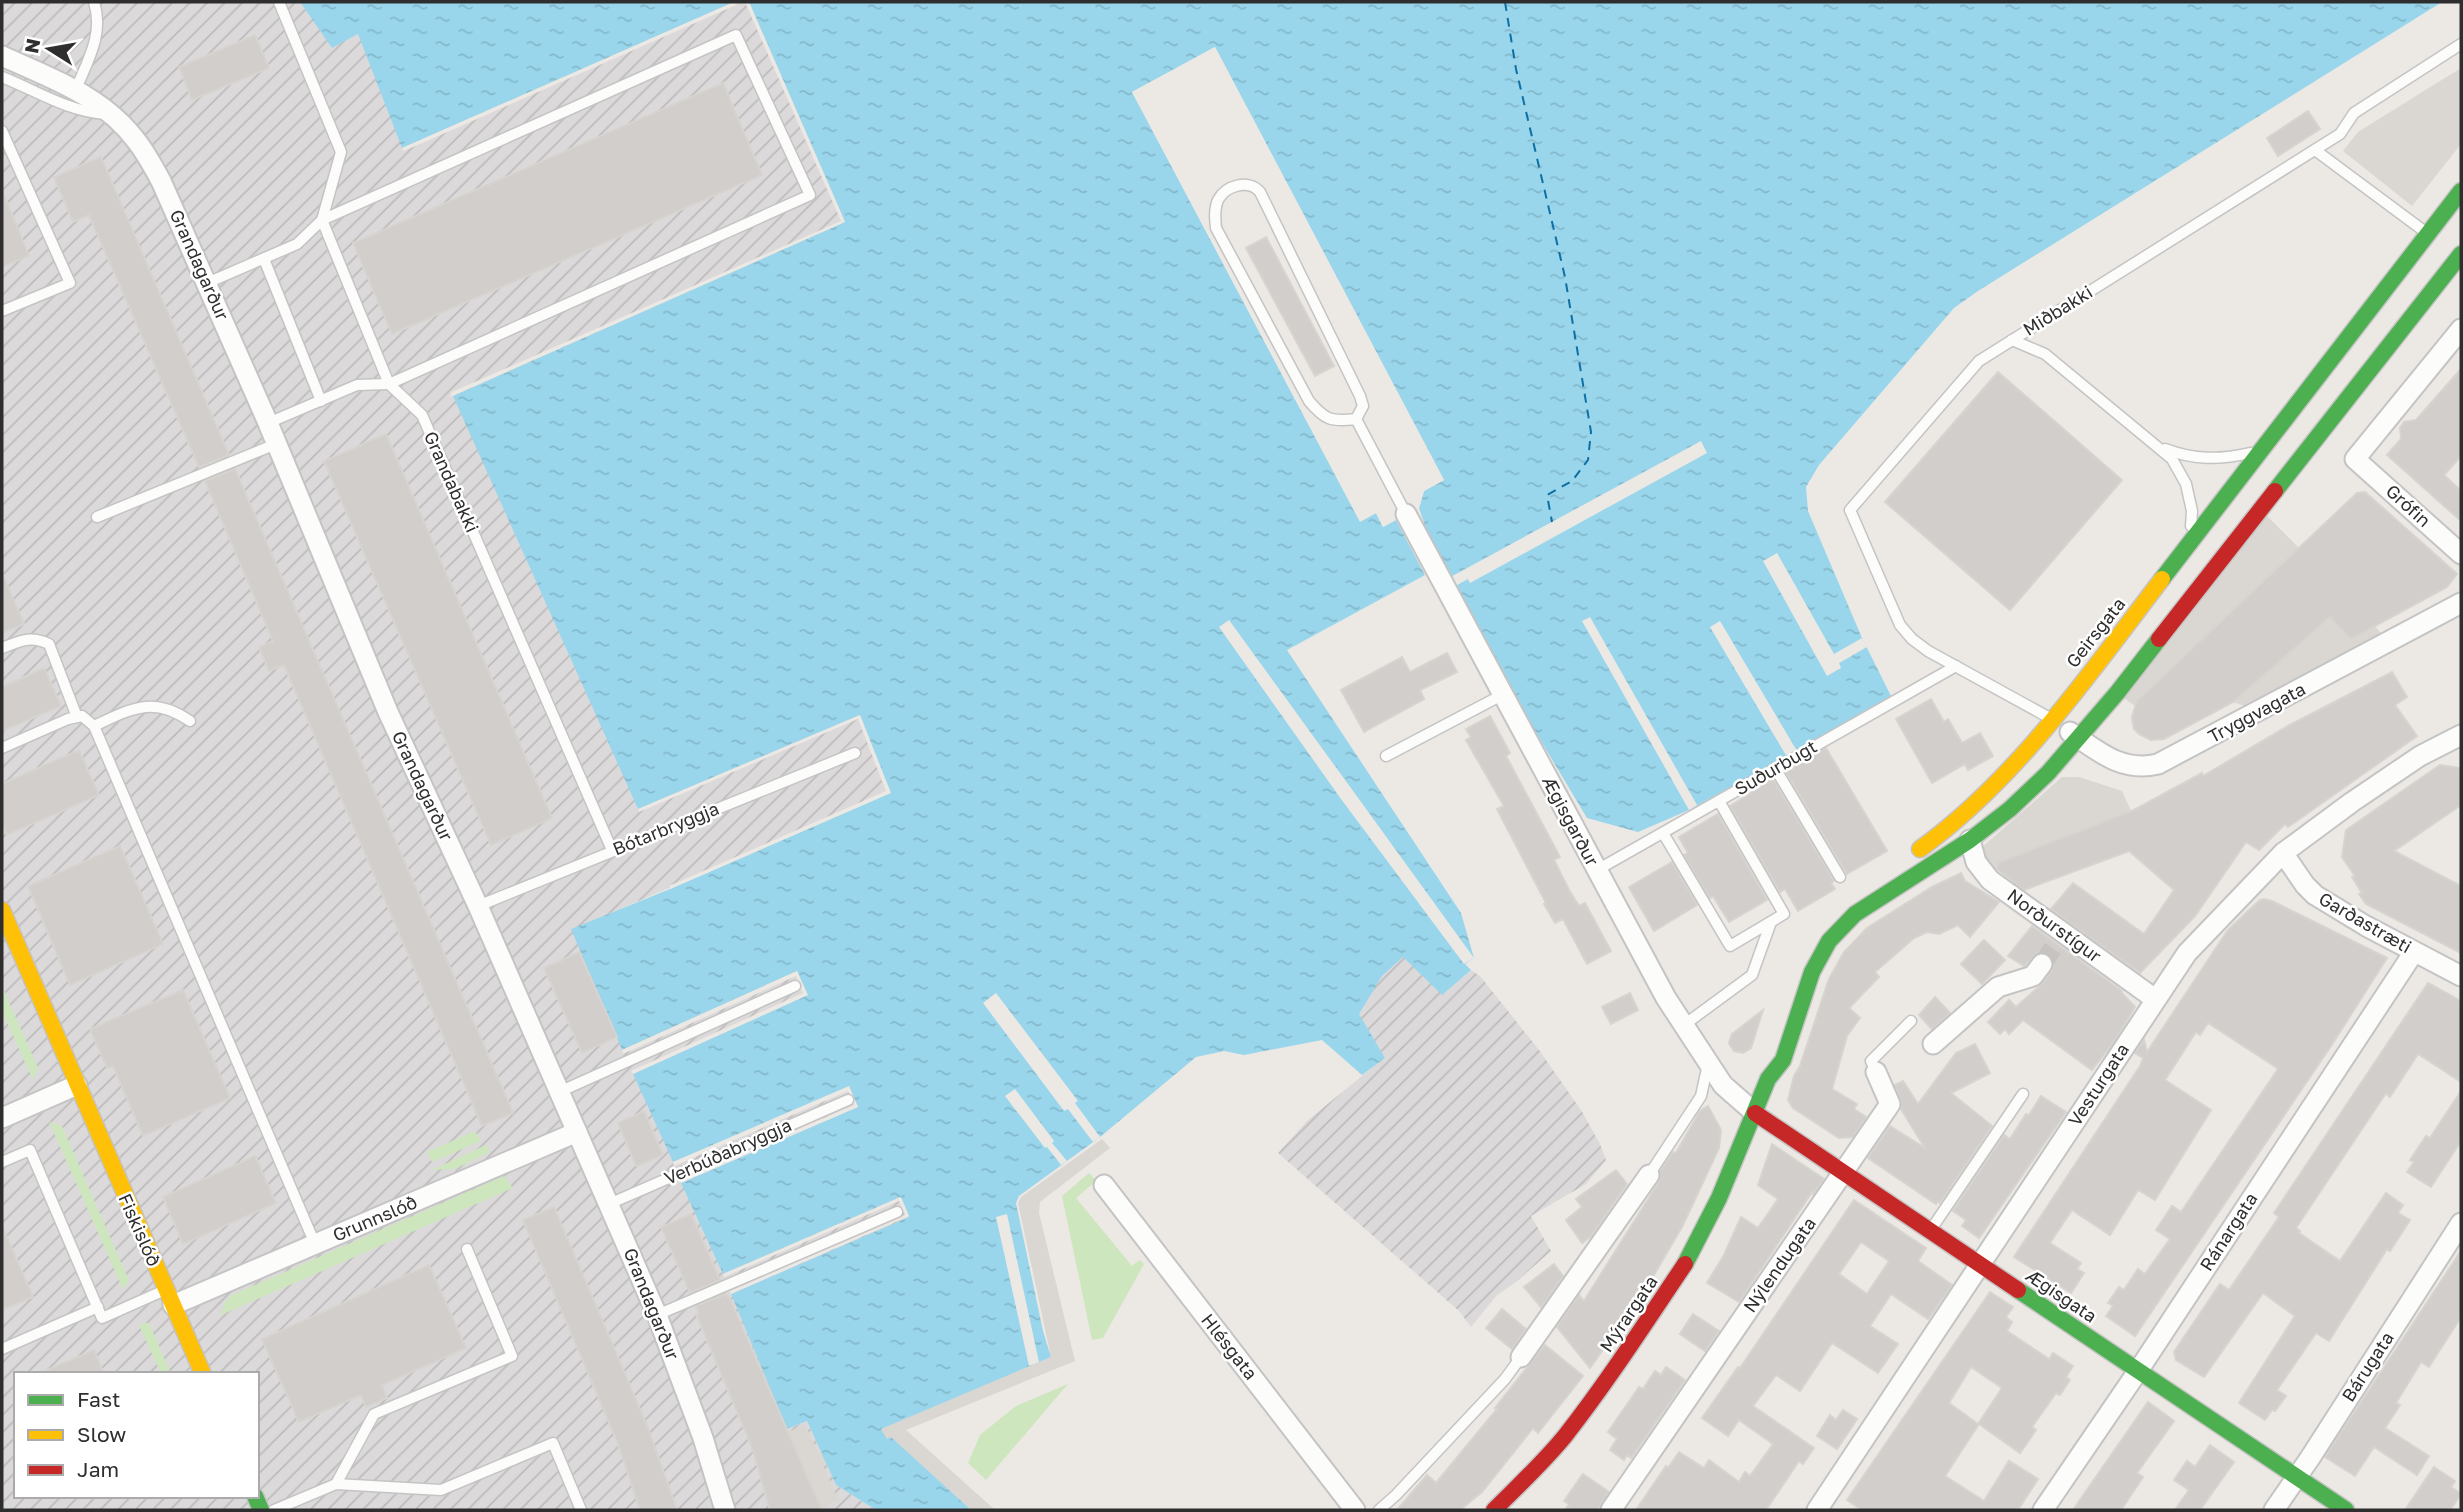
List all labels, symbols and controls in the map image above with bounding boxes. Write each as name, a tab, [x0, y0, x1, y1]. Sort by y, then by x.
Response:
north arrow	[14, 14, 84, 84]
text: N	[19, 36, 44, 55]
street label: Grandagarður	[166, 206, 234, 323]
street label: Miðbakki	[2019, 280, 2096, 340]
street label: Grandabakki	[420, 428, 484, 536]
street label: Grófin	[2382, 479, 2436, 531]
street label: Geirsgata	[2061, 593, 2129, 672]
street label: Tryggvagata	[2204, 677, 2309, 747]
street label: Grandagarður	[388, 727, 458, 844]
street label: Suðurbugt	[1730, 735, 1821, 800]
street label: Ægisgarður	[1538, 772, 1604, 869]
street label: Bótarbryggja	[609, 797, 722, 859]
street label: Norðurstígur	[2003, 884, 2106, 967]
street label: Garðastræti	[2315, 887, 2416, 957]
street label: Vesturgata	[2063, 1039, 2133, 1130]
street label: Verbúðabryggja	[661, 1113, 795, 1189]
street label: Ránargata	[2195, 1188, 2262, 1275]
street label: Fiskislóð	[114, 1190, 166, 1269]
street label: Grunnslóð	[329, 1190, 420, 1246]
street label: Nýlendugata	[1738, 1213, 1820, 1316]
street label: Grandagarður	[619, 1244, 684, 1363]
street label: Ægisgata	[2022, 1263, 2101, 1327]
street label: Mýrargata	[1594, 1271, 1662, 1356]
street label: Hlésgata	[1197, 1309, 1262, 1384]
street label: Bárugata	[2337, 1328, 2398, 1405]
legend	[14, 1372, 259, 1498]
text: Fast	[77, 1386, 120, 1412]
text: Slow	[77, 1421, 126, 1447]
text: Jam	[77, 1456, 119, 1482]

